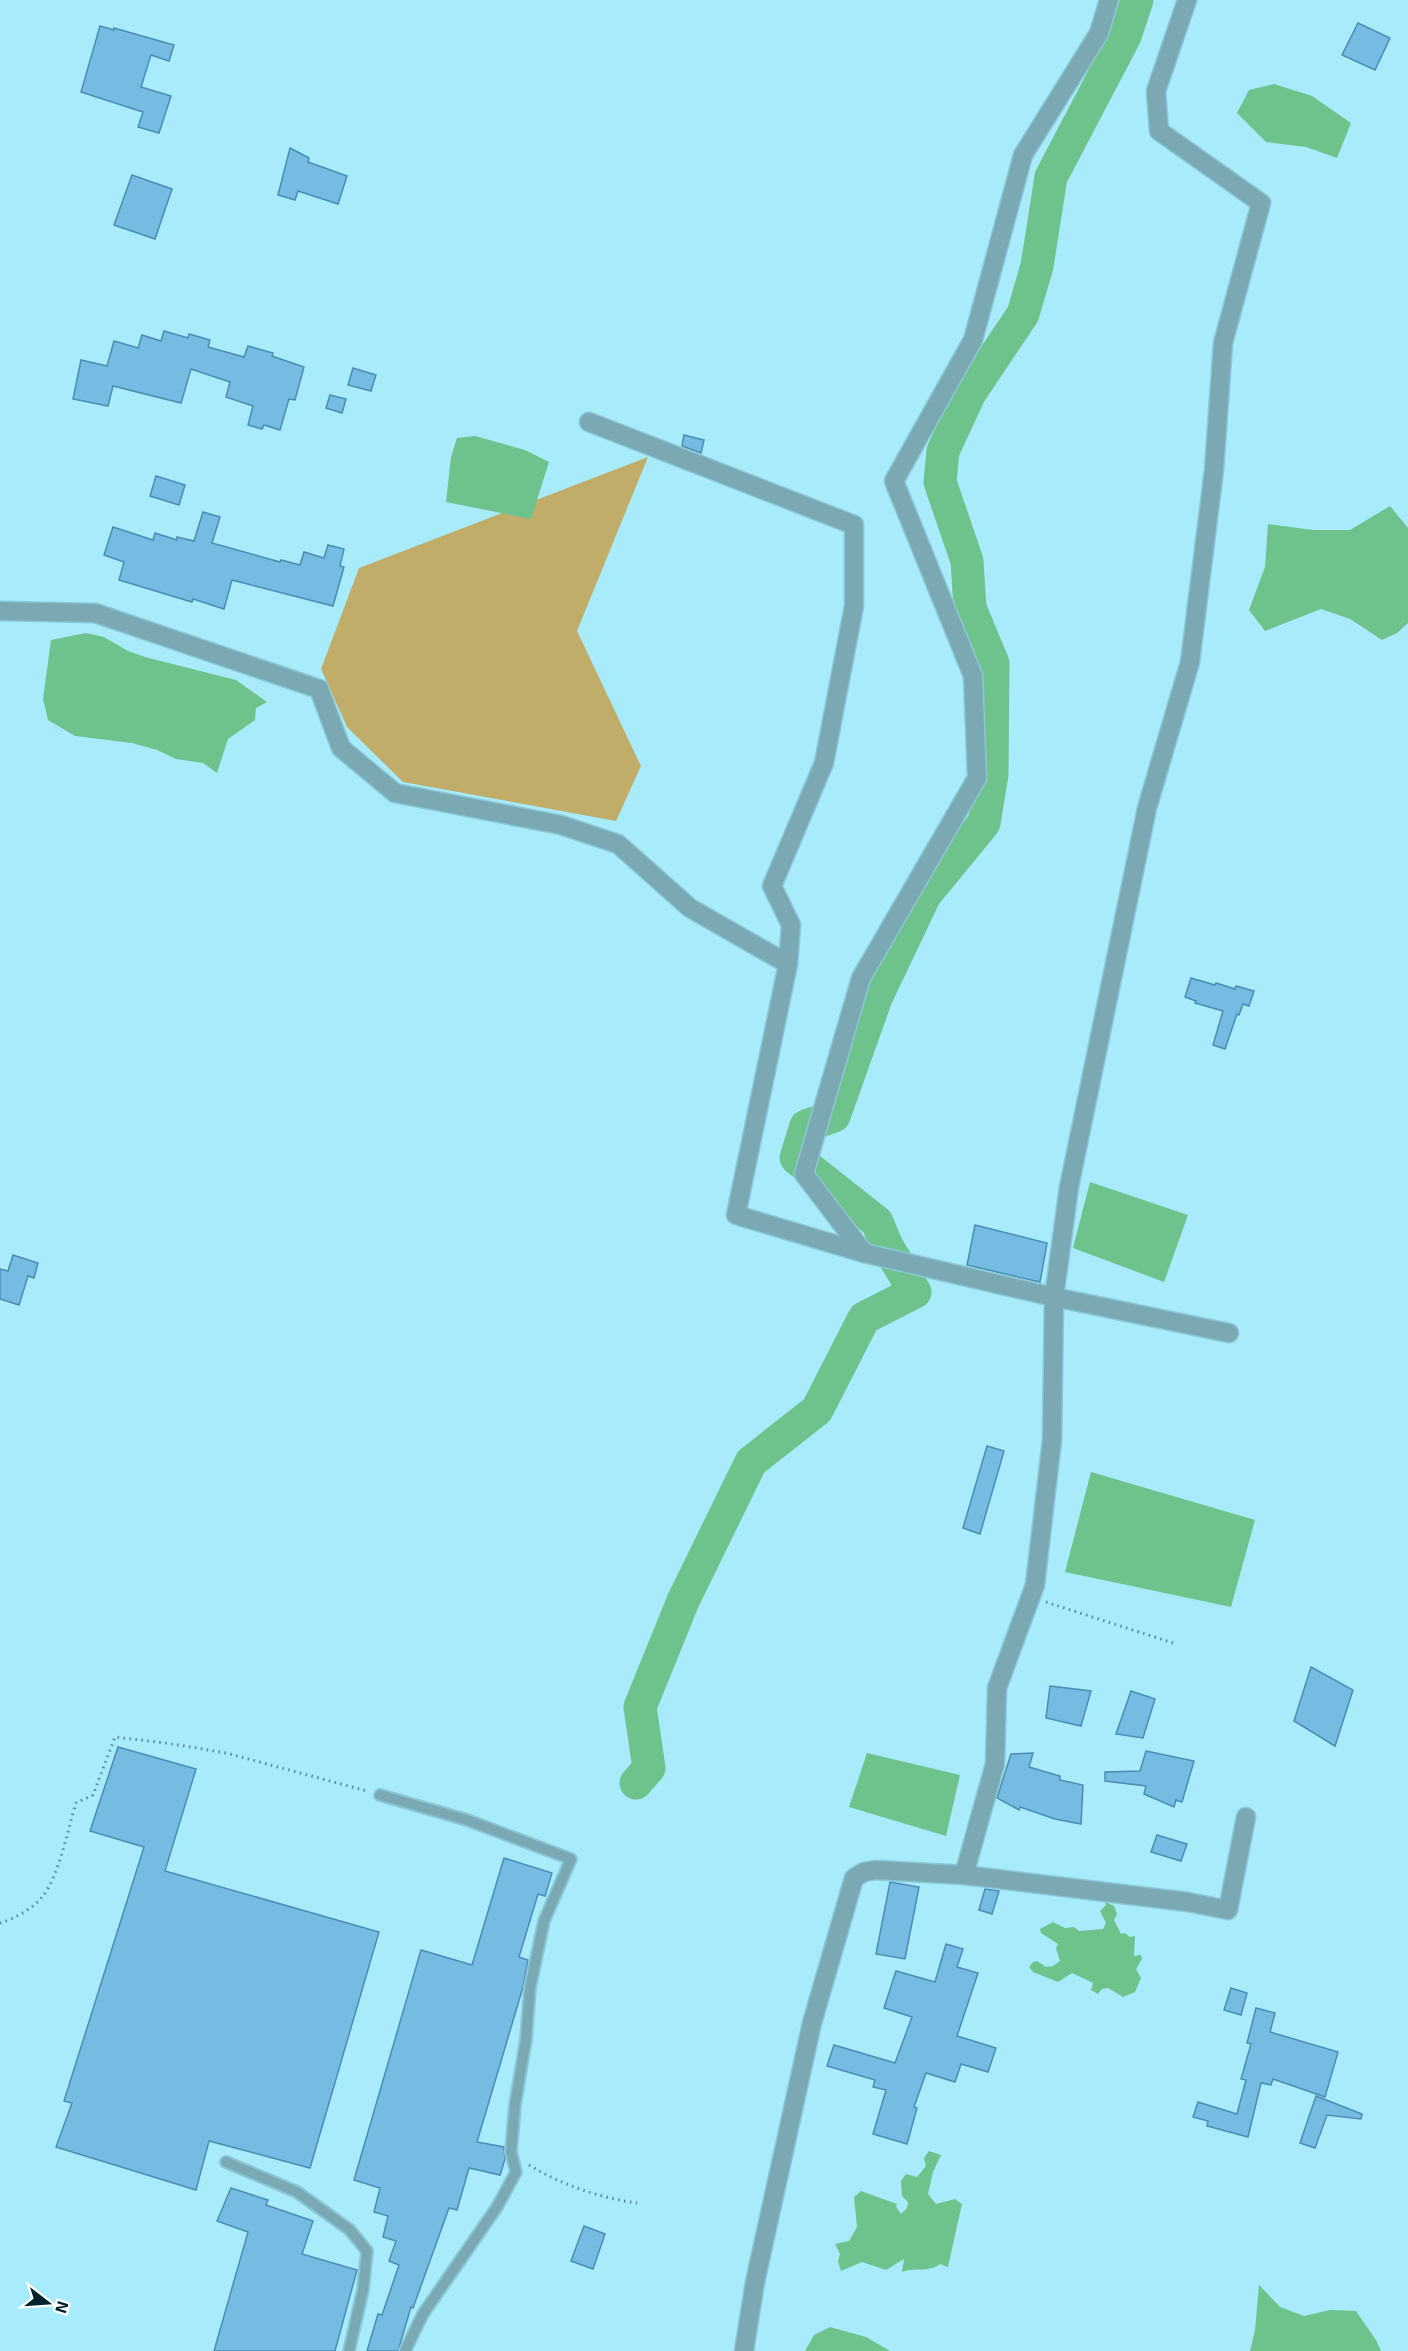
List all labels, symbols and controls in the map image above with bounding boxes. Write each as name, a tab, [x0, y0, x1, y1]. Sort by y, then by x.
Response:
north arrow	[18, 2273, 78, 2333]
text: N	[52, 2299, 74, 2316]

